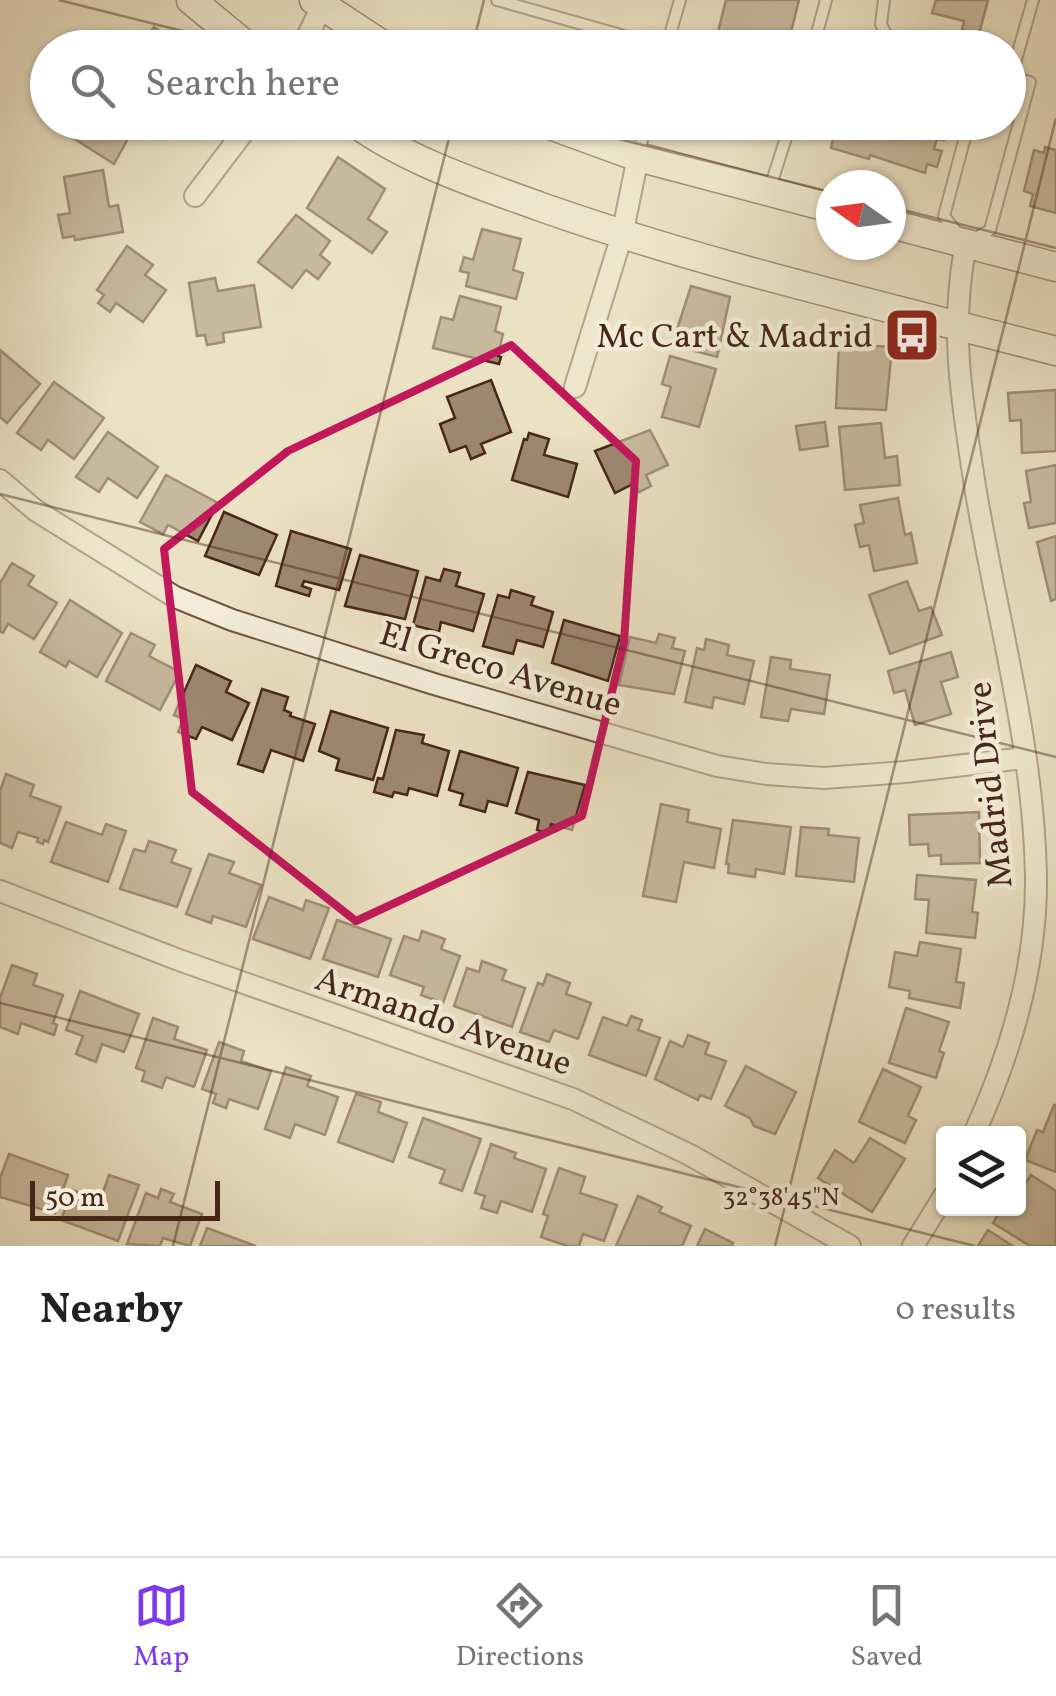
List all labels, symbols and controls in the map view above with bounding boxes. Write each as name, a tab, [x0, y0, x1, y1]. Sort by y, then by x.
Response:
search box	[30, 30, 1026, 140]
icon: search	[65, 58, 120, 113]
text: Search here	[145, 59, 340, 112]
north arrow	[816, 170, 906, 260]
bus stop icon: Mc Cart & Madrid	[882, 305, 942, 365]
place label: Mc Cart & Madrid	[597, 314, 873, 362]
street label: El Greco Avenue	[373, 611, 627, 731]
street label: Madrid Drive	[957, 679, 1027, 890]
street label: Armando Avenue	[308, 956, 578, 1089]
map controls	[936, 1126, 1026, 1216]
button: layers	[936, 1126, 1026, 1216]
scale bar	[30, 1176, 220, 1220]
text: 50 m	[45, 1179, 105, 1218]
text: 32°38'45"N	[723, 1181, 839, 1216]
text: Nearby	[40, 1282, 183, 1341]
text: 0 results	[896, 1289, 1016, 1333]
tab: Map	[133, 1578, 189, 1677]
tab: Directions	[456, 1578, 584, 1677]
tab: Saved	[851, 1578, 923, 1677]

